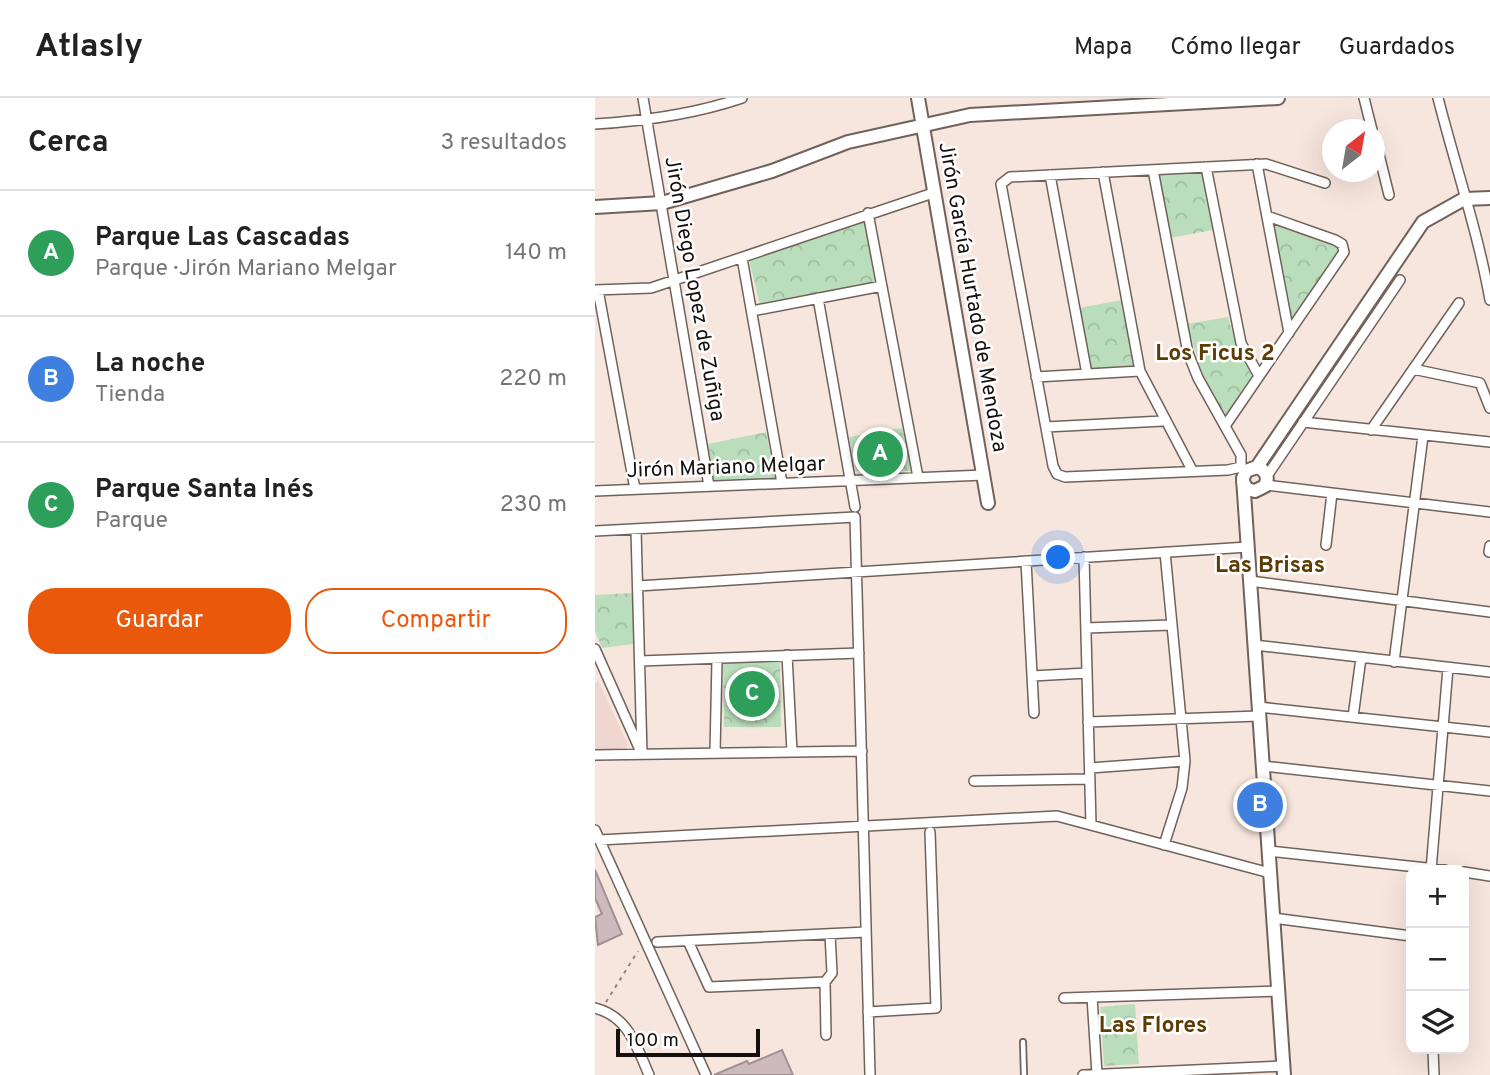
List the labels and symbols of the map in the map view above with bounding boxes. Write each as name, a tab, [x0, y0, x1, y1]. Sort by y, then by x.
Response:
north arrow	[1322, 119, 1385, 182]
street label: Jirón García Hurtado de Mendoza	[931, 140, 1013, 454]
street label: Jirón Diego Lopez de Zuñiga	[657, 154, 731, 424]
district label: Los Ficus 2	[1155, 340, 1275, 369]
pin: A	[857, 428, 903, 480]
street label: Jirón Mariano Melgar	[626, 451, 826, 485]
your location	[1041, 540, 1075, 574]
district label: Las Brisas	[1215, 552, 1325, 581]
pin: C	[729, 668, 775, 720]
pin: B	[1237, 779, 1283, 831]
district label: Las Flores	[1099, 1012, 1207, 1041]
scale bar	[616, 1026, 759, 1058]

